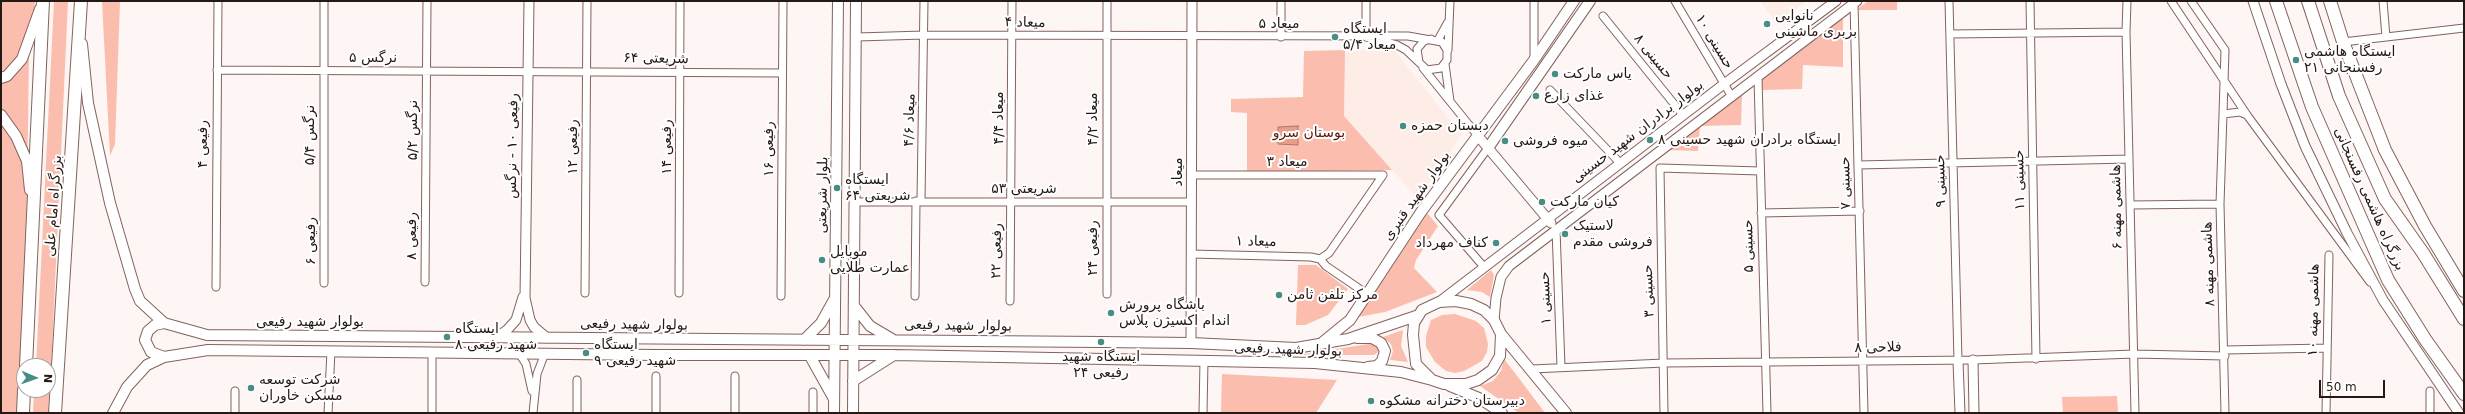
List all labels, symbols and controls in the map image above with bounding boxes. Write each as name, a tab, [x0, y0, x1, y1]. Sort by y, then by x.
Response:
place label: نانوایی بربری ماشینی	[1775, 8, 1857, 40]
street label: حسینی ۱۰	[1691, 12, 1737, 72]
street label: میعاد ۴	[1004, 14, 1046, 32]
street label: میعاد ۵	[1259, 16, 1299, 32]
marker: نانوایی بربری ماشینی	[1762, 19, 1772, 29]
place label: ایستگاه میعاد ۵/۴	[1343, 21, 1396, 54]
street label: حسینی ۸	[1630, 31, 1676, 83]
marker: ایستگاه میعاد ۵/۴	[1330, 32, 1340, 42]
place label: ایستگاه هاشمی رفسنجانی ۲۱	[2304, 44, 2395, 76]
street label: نرگس ۵	[349, 50, 397, 66]
street label: شریعتی ۶۴	[623, 50, 689, 68]
marker: ایستگاه هاشمی رفسنجانی ۲۱	[2291, 55, 2301, 65]
place label: یاس مارکت	[1563, 66, 1632, 82]
marker: یاس مارکت	[1550, 69, 1560, 79]
street label: بولوار برادران شهید حسینی	[1569, 77, 1707, 187]
place label: غذای زارع	[1544, 88, 1604, 104]
street label: میعاد ۴/۴	[991, 91, 1007, 145]
marker: غذای زارع	[1531, 91, 1541, 101]
street label: میعاد ۴/۲	[1085, 92, 1101, 146]
street label: رفیعی ۱۰ - نرگس	[504, 93, 522, 199]
street label: میعاد ۴/۶	[901, 93, 919, 147]
street label: نرگس ۵/۲	[405, 100, 421, 160]
street label: نرگس ۵/۴	[302, 105, 318, 165]
place label: دبستان حمزه	[1411, 118, 1489, 134]
street label: رفیعی ۱۲	[565, 119, 581, 175]
street label: رفیعی ۱۴	[659, 119, 675, 175]
street label: رفیعی ۴	[195, 120, 211, 168]
street label: رفیعی ۱۶	[761, 121, 777, 177]
marker: دبستان حمزه	[1398, 121, 1408, 131]
park label: بوستان سرو	[1273, 125, 1345, 141]
street label: بزرگراه هاشمی رفسنجانی	[2330, 125, 2408, 273]
place label: ایستگاه برادران شهید حسینی ۸	[1658, 132, 1841, 148]
place label: میوه فروشی	[1513, 133, 1588, 149]
marker: ایستگاه برادران شهید حسینی ۸	[1645, 135, 1655, 145]
marker: میوه فروشی	[1500, 136, 1510, 146]
street label: بولوار شهید قنبری	[1380, 148, 1454, 244]
street label: حسینی ۱۱	[2011, 149, 2029, 211]
street label: میعاد ۳	[1267, 154, 1307, 170]
street label: حسینی ۹	[1932, 154, 1950, 208]
street label: بزرگراه امام علی	[42, 155, 66, 257]
street label: بلوار شریعتی	[814, 156, 832, 234]
street label: حسینی ۷	[1837, 156, 1855, 210]
street label: میعاد	[1170, 158, 1186, 186]
street label: هاشمی مهنه ۶	[2108, 164, 2126, 250]
place label: ایستگاه شریعتی ۶۴	[845, 172, 910, 204]
street label: شریعتی ۵۳	[991, 181, 1057, 197]
marker: ایستگاه شریعتی ۶۴	[832, 183, 842, 193]
place label: کیان مارکت	[1550, 194, 1619, 210]
marker: کیان مارکت	[1537, 197, 1547, 207]
street label: رفیعی ۸	[404, 212, 420, 260]
street label: رفیعی ۶	[303, 217, 319, 265]
place label: لاستیک فروشی مقدم	[1573, 218, 1653, 250]
street label: حسینی ۵	[1740, 219, 1758, 273]
street label: رفیعی ۲۴	[1085, 220, 1101, 276]
street label: هاشمی مهنه ۸	[2199, 221, 2219, 307]
street label: رفیعی ۲۲	[988, 223, 1006, 279]
marker: لاستیک فروشی مقدم	[1560, 229, 1570, 239]
street label: میعاد ۱	[1235, 233, 1277, 251]
place label: کناف مهرداد	[1416, 235, 1488, 251]
marker: کناف مهرداد	[1491, 238, 1501, 248]
place label: موبایل عمارت طلایی	[830, 244, 910, 276]
marker: موبایل عمارت طلایی	[817, 255, 827, 265]
street label: هاشمی مهنه ۱۰	[2305, 263, 2323, 357]
street label: حسینی ۳	[1640, 264, 1658, 318]
street label: حسینی ۱	[1537, 271, 1555, 325]
place label: مرکز تلفن ثامن	[1287, 287, 1378, 303]
marker: مرکز تلفن ثامن	[1274, 290, 1284, 300]
place label: باشگاه پرورش اندام اکسیژن پلاس	[1119, 297, 1230, 330]
marker: باشگاه پرورش اندام اکسیژن پلاس	[1106, 308, 1116, 318]
street label: بولوار شهید رفیعی	[256, 314, 364, 330]
street label: بولوار شهید رفیعی	[580, 316, 688, 334]
street label: بولوار شهید رفیعی	[904, 317, 1012, 335]
place label: ایستگاه شهید رفیعی ۸	[455, 321, 537, 354]
marker: ایستگاه شهید رفیعی ۸	[442, 332, 452, 342]
place label: ایستگاه شهید رفیعی ۹	[594, 337, 676, 370]
marker: ایستگاه شهید رفیعی ۲۴	[1096, 337, 1106, 347]
street label: فلاحی ۸	[1854, 339, 1902, 357]
street label: بولوار شهید رفیعی	[1234, 340, 1342, 360]
marker: ایستگاه شهید رفیعی ۹	[581, 348, 591, 358]
place label: ایستگاه شهید رفیعی ۲۴	[1062, 349, 1140, 382]
north arrow	[16, 358, 56, 398]
place label: شرکت توسعه مسکن خاوران	[259, 372, 342, 404]
scale bar	[2321, 372, 2387, 398]
text: N	[41, 374, 54, 383]
text: 50 m	[2326, 380, 2357, 394]
marker: شرکت توسعه مسکن خاوران	[246, 383, 256, 393]
place label: دبیرستان دخترانه مشکوه	[1379, 393, 1525, 409]
marker: دبیرستان دخترانه مشکوه	[1366, 396, 1376, 406]

